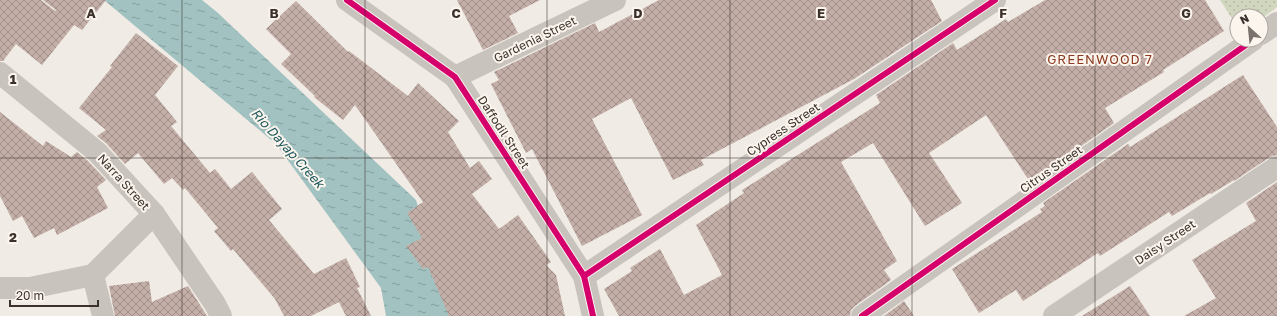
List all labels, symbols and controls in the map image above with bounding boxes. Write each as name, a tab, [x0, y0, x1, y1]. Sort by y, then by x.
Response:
text: A	[86, 5, 96, 21]
text: B	[269, 5, 279, 21]
text: C	[451, 5, 461, 21]
text: D	[633, 5, 643, 21]
text: E	[817, 5, 825, 21]
text: F	[999, 5, 1007, 21]
text: G	[1181, 5, 1191, 21]
north arrow	[1229, 8, 1269, 48]
text: N	[1238, 11, 1251, 26]
street label: Gardenia Street	[491, 12, 579, 65]
district label: GREENWOOD 7	[1047, 51, 1153, 67]
text: 1	[10, 71, 17, 87]
street label: Daffodil Street	[475, 93, 533, 172]
street label: Cypress Street	[744, 99, 823, 159]
water label: Rio Dayap Creek	[248, 105, 329, 192]
street label: Citrus Street	[1017, 142, 1085, 196]
street label: Narra Street	[95, 151, 153, 213]
street label: Daisy Street	[1132, 216, 1198, 268]
text: 2	[9, 229, 17, 245]
scale bar	[10, 282, 98, 308]
text: 20 m	[16, 288, 44, 303]

